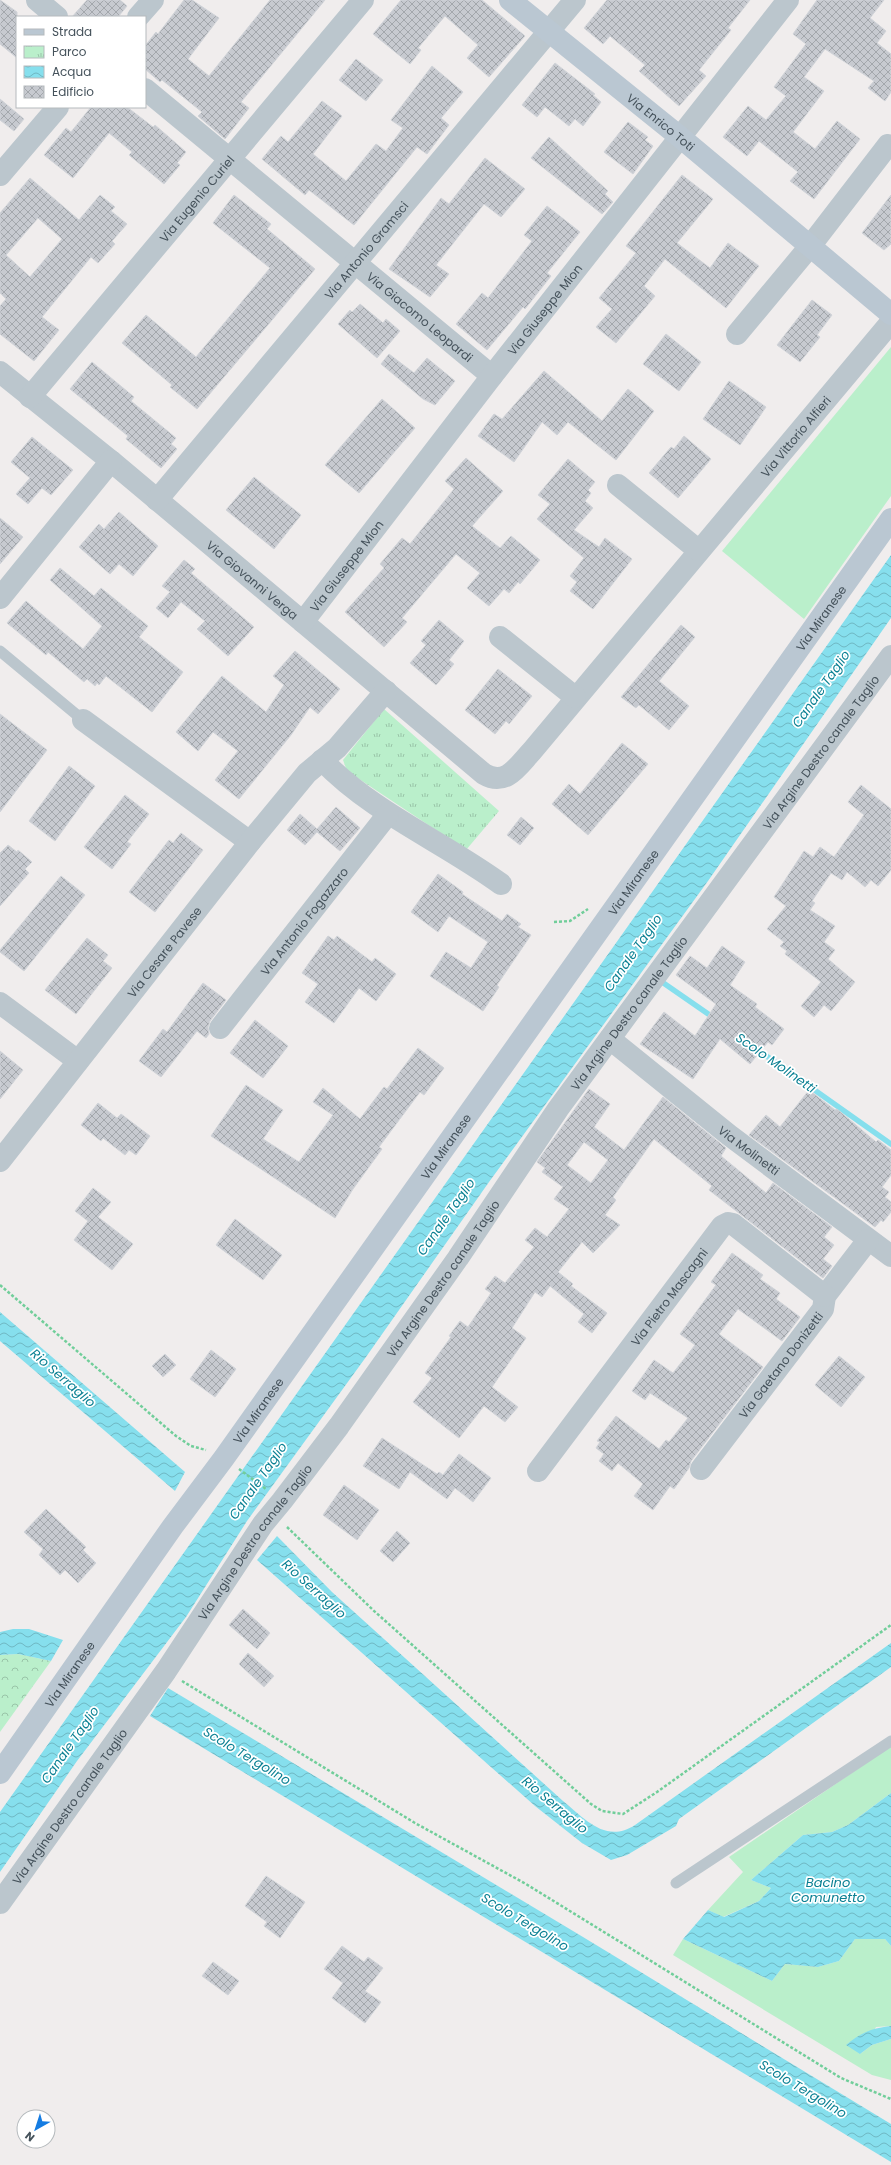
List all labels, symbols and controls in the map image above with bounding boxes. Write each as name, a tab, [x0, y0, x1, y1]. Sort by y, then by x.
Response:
legend	[16, 16, 146, 108]
text: Strada	[52, 23, 92, 40]
text: Parco	[52, 43, 87, 60]
text: Acqua	[52, 63, 91, 80]
text: Edificio	[52, 83, 94, 100]
street label: Via Enrico Toti	[623, 89, 699, 155]
street label: Via Eugenio Curiel	[155, 152, 238, 245]
street label: Via Antonio Gramsci	[320, 197, 412, 302]
street label: Via Giuseppe Mion	[503, 260, 586, 359]
street label: Via Giacomo Leopardi	[363, 268, 477, 366]
street label: Via Vittorio Alfieri	[756, 392, 834, 480]
street label: Via Giuseppe Mion	[305, 516, 387, 615]
street label: Via Giovanni Verga	[203, 536, 302, 623]
street label: Via Miranese	[791, 582, 850, 654]
water label: Canale Taglio	[787, 647, 855, 731]
street label: Via Argine Destro canale Taglio	[758, 671, 883, 832]
street label: Via Miranese	[604, 846, 662, 918]
street label: Via Antonio Fogazzaro	[256, 863, 352, 979]
street label: Via Cesare Pavese	[123, 902, 205, 1001]
water label: Canale Taglio	[599, 911, 667, 995]
street label: Via Argine Destro canale Taglio	[566, 932, 691, 1094]
water label: Scolo Molinetti	[732, 1028, 821, 1098]
street label: Via Miranese	[416, 1110, 475, 1183]
street label: Via Molinetti	[715, 1121, 784, 1179]
water label: Canale Taglio	[412, 1175, 480, 1259]
street label: Via Argine Destro canale Taglio	[382, 1196, 503, 1360]
street label: Via Pietro Mascagni	[627, 1244, 711, 1349]
street label: Via Gaetano Donizetti	[734, 1308, 827, 1422]
water label: Rio Serraglio	[26, 1344, 100, 1412]
street label: Via Miranese	[229, 1374, 287, 1447]
water label: Canale Taglio	[224, 1439, 292, 1523]
street label: Via Argine Destro canale Taglio	[194, 1460, 316, 1623]
water label: Rio Serraglio	[278, 1555, 350, 1623]
street label: Via Miranese	[40, 1637, 99, 1710]
water label: Canale Taglio	[36, 1703, 104, 1787]
water label: Scolo Tergolino	[200, 1722, 294, 1790]
street label: Via Argine Destro canale Taglio	[8, 1725, 131, 1887]
water label: Rio Serraglio	[518, 1772, 592, 1838]
water label: Bacino Comunetto	[791, 1873, 865, 1907]
water label: Scolo Tergolino	[478, 1888, 572, 1956]
water label: Scolo Tergolino	[756, 2055, 850, 2123]
north arrow	[16, 2109, 56, 2149]
text: N	[21, 2128, 38, 2146]

